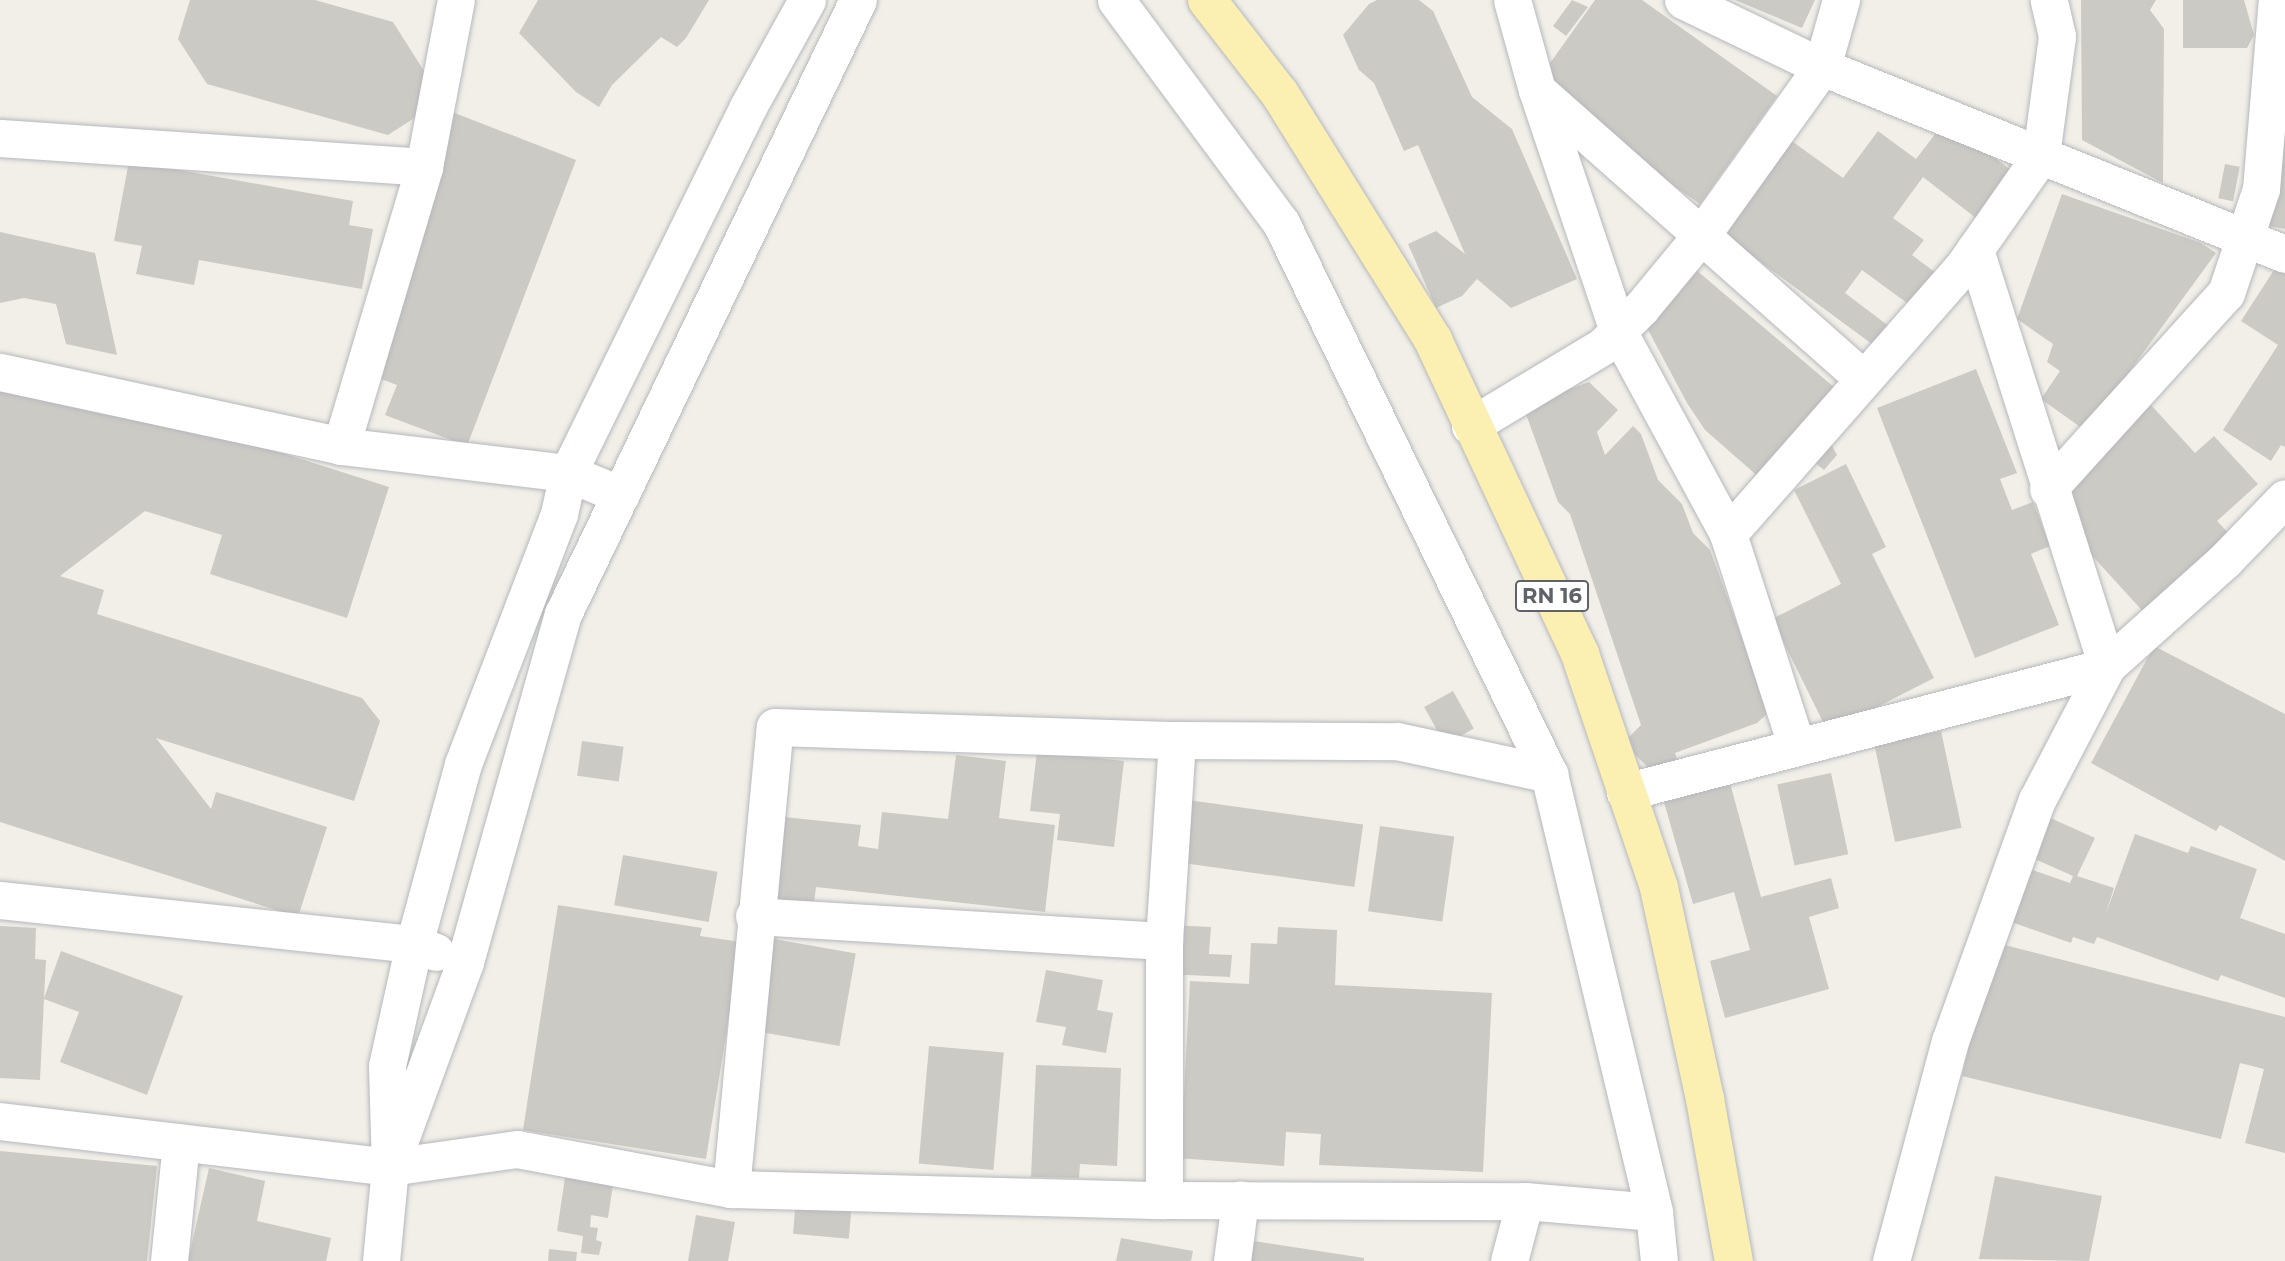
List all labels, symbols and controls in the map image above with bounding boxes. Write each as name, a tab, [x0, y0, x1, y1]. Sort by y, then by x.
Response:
road number: RN 16	[1514, 578, 1590, 614]

